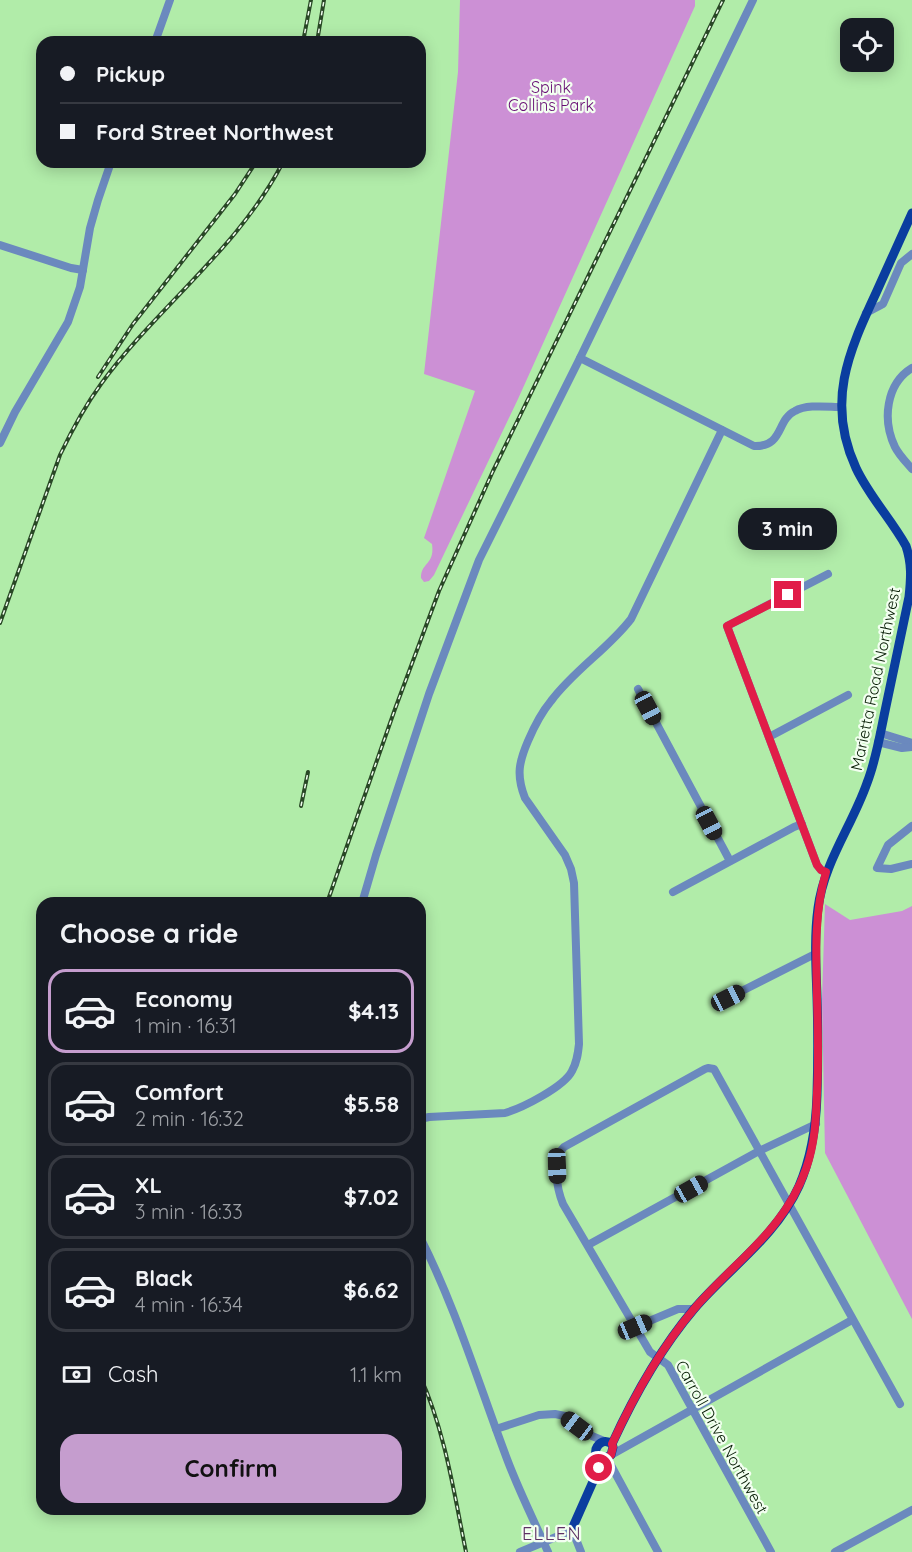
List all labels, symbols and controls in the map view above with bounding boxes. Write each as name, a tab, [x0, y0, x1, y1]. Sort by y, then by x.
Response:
map controls	[840, 18, 894, 72]
button: locate	[840, 18, 894, 72]
text: Pickup	[96, 60, 165, 88]
park label: Spink Collins Park	[508, 77, 594, 115]
text: Ford Street Northwest	[96, 118, 334, 146]
callout: 3 min	[738, 508, 838, 550]
text: 3 min	[762, 516, 813, 541]
route end	[774, 581, 801, 608]
street label: Marietta Road Northwest	[846, 586, 904, 772]
car	[632, 688, 664, 728]
car	[693, 803, 725, 843]
text: Choose a ride	[60, 916, 238, 950]
car	[708, 982, 748, 1014]
icon: car	[63, 984, 117, 1038]
text: Economy	[135, 985, 233, 1013]
text: $4.13	[348, 997, 399, 1025]
text: 1 min · 16:31	[135, 1013, 237, 1038]
icon: car	[63, 1077, 117, 1131]
text: Comfort	[135, 1078, 224, 1106]
text: $5.58	[344, 1090, 399, 1118]
text: 2 min · 16:32	[135, 1106, 244, 1131]
car	[547, 1148, 567, 1184]
icon: car	[63, 1170, 117, 1224]
text: XL	[135, 1171, 162, 1199]
car	[671, 1172, 711, 1206]
text: $7.02	[344, 1183, 399, 1211]
text: 3 min · 16:33	[135, 1199, 243, 1224]
icon: car	[63, 1263, 117, 1317]
text: Black	[135, 1264, 193, 1292]
text: $6.62	[344, 1276, 399, 1304]
text: 4 min · 16:34	[135, 1292, 243, 1317]
car	[615, 1312, 655, 1342]
street label: Carroll Drive Northwest	[671, 1357, 773, 1517]
icon: cash	[60, 1358, 93, 1391]
text: Cash	[108, 1360, 159, 1388]
text: 1.1 km	[350, 1362, 402, 1387]
car	[557, 1408, 597, 1444]
button: Confirm	[60, 1434, 402, 1503]
route start	[585, 1454, 612, 1481]
district label: ELLEN	[522, 1522, 582, 1545]

